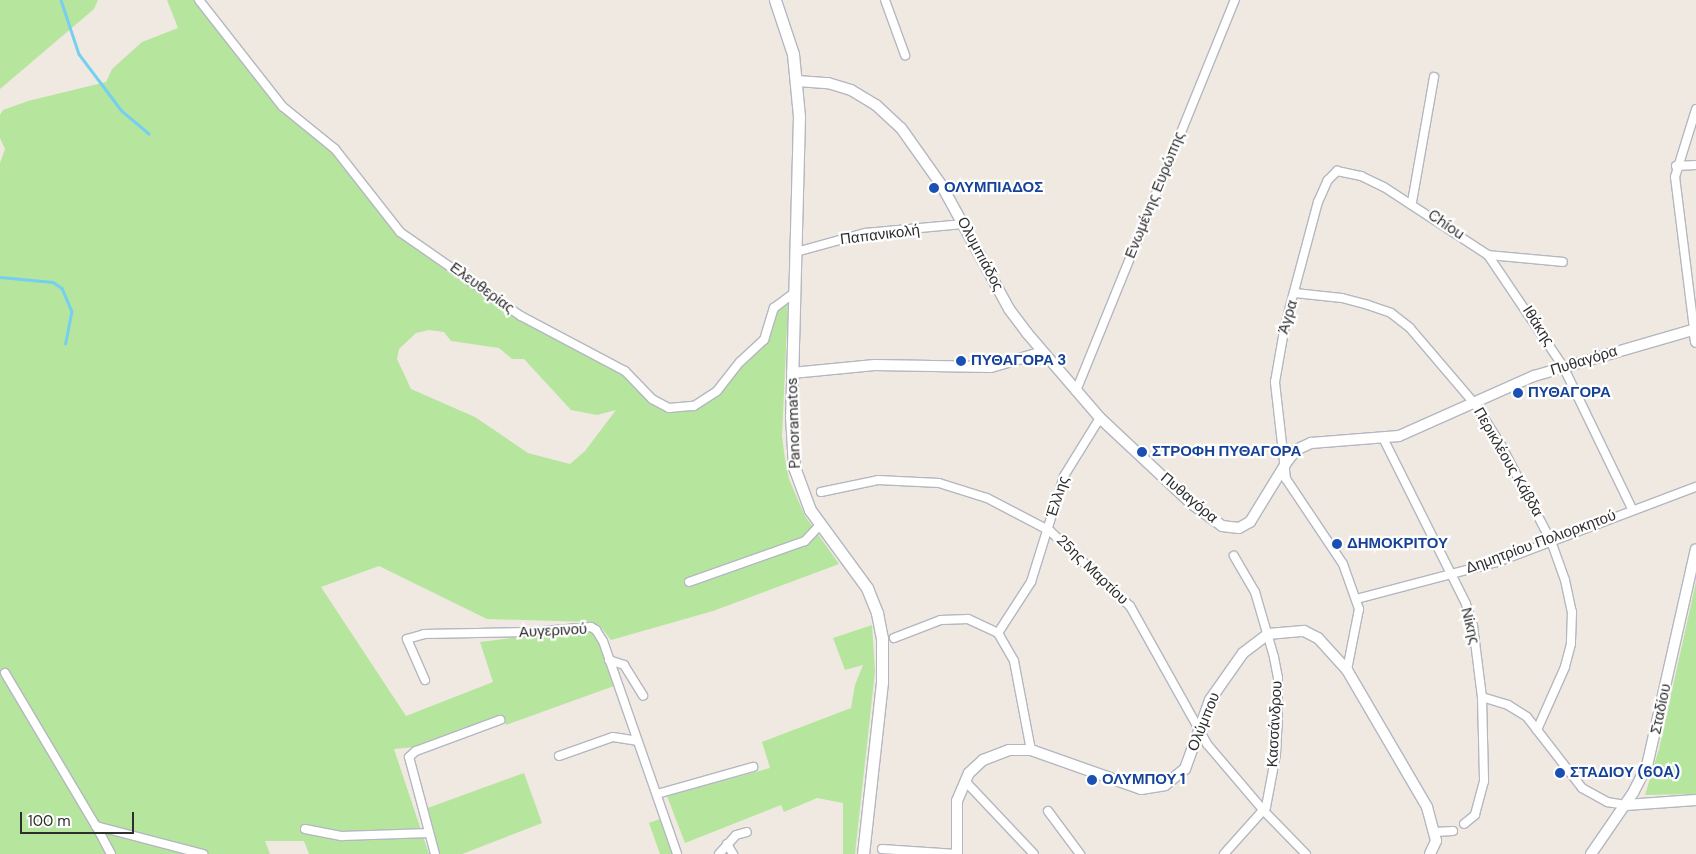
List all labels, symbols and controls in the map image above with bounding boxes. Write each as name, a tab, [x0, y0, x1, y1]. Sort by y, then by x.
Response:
street label: Ενωμένης Ευρώπης	[1121, 129, 1189, 261]
place label: ΟΛΥΜΠΙΑΔΟΣ	[944, 179, 1043, 197]
marker: ΟΛΥΜΠΙΑΔΟΣ	[928, 182, 940, 194]
street label: Chíou	[1424, 206, 1468, 244]
street label: Ολυμπιάδος	[953, 214, 1007, 294]
street label: Παπανικολή	[839, 221, 921, 249]
street label: Ελευθερίας	[446, 259, 518, 317]
street label: Άγρα	[1274, 298, 1302, 336]
street label: Ιθάκης	[1518, 303, 1558, 349]
street label: Πυθαγόρα	[1548, 342, 1620, 380]
place label: ΠΥΘΑΓΟΡΑ 3	[971, 352, 1066, 370]
marker: ΠΥΘΑΓΟΡΑ 3	[955, 355, 967, 367]
street label: Panoramatos	[783, 377, 805, 469]
place label: ΠΥΘΑΓΟΡΑ	[1528, 384, 1611, 402]
marker: ΠΥΘΑΓΟΡΑ	[1512, 387, 1524, 399]
street label: Περικλέους Κάβδα	[1469, 404, 1547, 520]
place label: ΣΤΡΟΦΗ ΠΥΘΑΓΟΡΑ	[1152, 443, 1301, 461]
marker: ΣΤΡΟΦΗ ΠΥΘΑΓΟΡΑ	[1136, 446, 1148, 458]
street label: Πυθαγόρα	[1157, 469, 1221, 527]
street label: Έλλης	[1043, 474, 1073, 520]
street label: Δημητρίου Πολιορκητού	[1464, 506, 1618, 578]
street label: 25ης Μαρτίου	[1052, 531, 1132, 609]
place label: ΔΗΜΟΚΡΙΤΟΥ	[1347, 535, 1448, 553]
marker: ΔΗΜΟΚΡΙΤΟΥ	[1331, 538, 1343, 550]
street label: Νίκης	[1457, 606, 1483, 646]
street label: Αυγερινού	[518, 620, 588, 642]
street label: Κασσάνδρου	[1264, 680, 1286, 768]
street label: Σταδίου	[1647, 682, 1675, 736]
street label: Ολύμπου	[1184, 690, 1224, 754]
place label: ΣΤΑΔΙΟΥ (60A)	[1570, 764, 1679, 782]
marker: ΣΤΑΔΙΟΥ (60A)	[1554, 767, 1566, 779]
place label: ΟΛΥΜΠΟΥ 1	[1102, 771, 1185, 789]
marker: ΟΛΥΜΠΟΥ 1	[1086, 774, 1098, 786]
scale bar	[22, 802, 136, 834]
text: 100 m	[28, 811, 71, 831]

